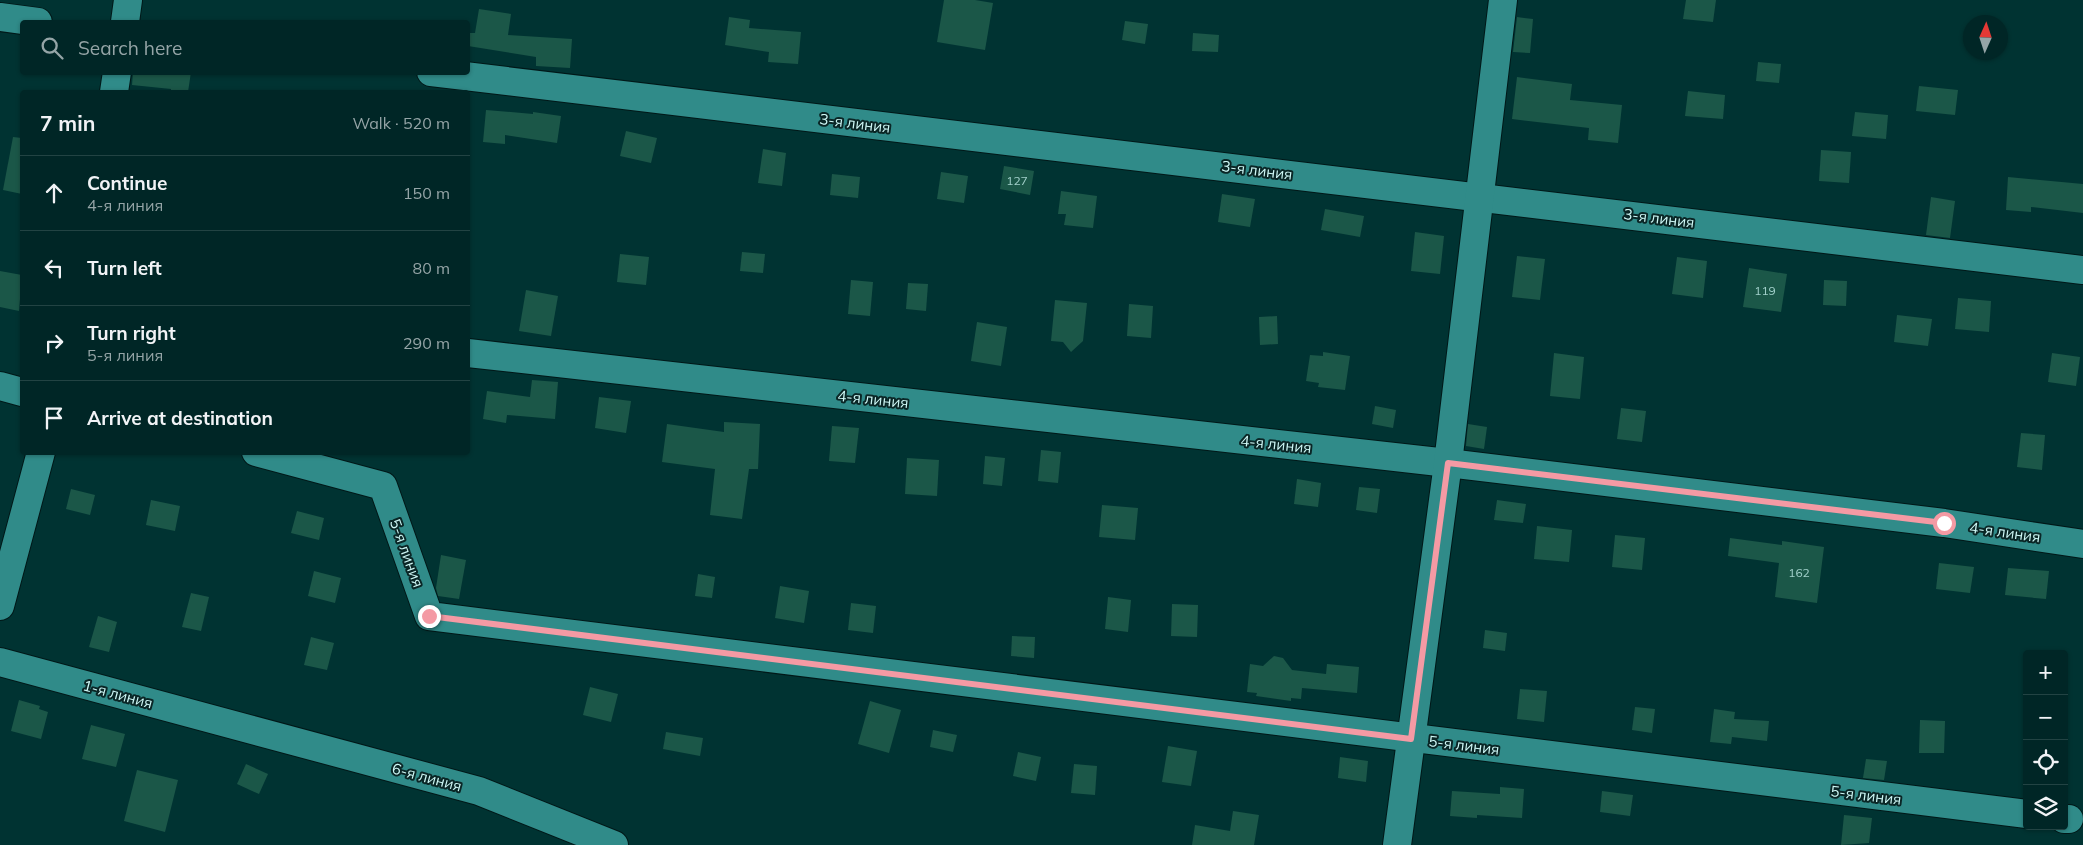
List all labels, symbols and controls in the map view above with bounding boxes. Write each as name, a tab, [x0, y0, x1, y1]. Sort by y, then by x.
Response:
north arrow	[1963, 15, 2008, 60]
search box	[20, 20, 470, 75]
icon: search	[38, 34, 66, 62]
text: Search here	[78, 36, 182, 60]
street label: 3-я линия	[818, 109, 892, 137]
text: 7 min	[40, 110, 95, 136]
text: Walk · 520 m	[352, 113, 450, 133]
street label: 3-я линия	[1220, 156, 1294, 184]
text: Continue	[87, 171, 167, 195]
house number: 127	[1006, 173, 1028, 188]
icon: ahead	[40, 179, 68, 207]
text: 150 m	[403, 183, 450, 203]
text: 4-я линия	[87, 195, 163, 215]
street label: 3-я линия	[1622, 204, 1696, 232]
icon: left	[40, 254, 68, 282]
text: Turn left	[87, 256, 162, 280]
text: 80 m	[413, 258, 450, 278]
house number: 119	[1754, 283, 1776, 298]
text: Turn right	[87, 321, 176, 345]
icon: right	[40, 329, 68, 357]
text: 290 m	[403, 333, 450, 353]
text: 5-я линия	[87, 345, 163, 365]
street label: 4-я линия	[836, 386, 910, 412]
icon: arrive	[40, 404, 68, 432]
text: Arrive at destination	[87, 406, 273, 430]
street label: 4-я линия	[1239, 431, 1313, 457]
route start	[1933, 512, 1956, 535]
street label: 5-я линия	[386, 516, 428, 590]
street label: 4-я линия	[1968, 518, 2042, 546]
house number: 162	[1788, 565, 1810, 580]
route end	[418, 605, 441, 628]
map controls	[2023, 650, 2068, 830]
button: +	[2023, 650, 2068, 695]
street label: 1-я линия	[81, 676, 155, 712]
button: −	[2023, 695, 2068, 740]
street label: 5-я линия	[1427, 731, 1501, 759]
button: locate	[2023, 740, 2068, 785]
street label: 6-я линия	[390, 759, 464, 795]
street label: 5-я линия	[1829, 781, 1903, 809]
button: layers	[2023, 785, 2068, 830]

